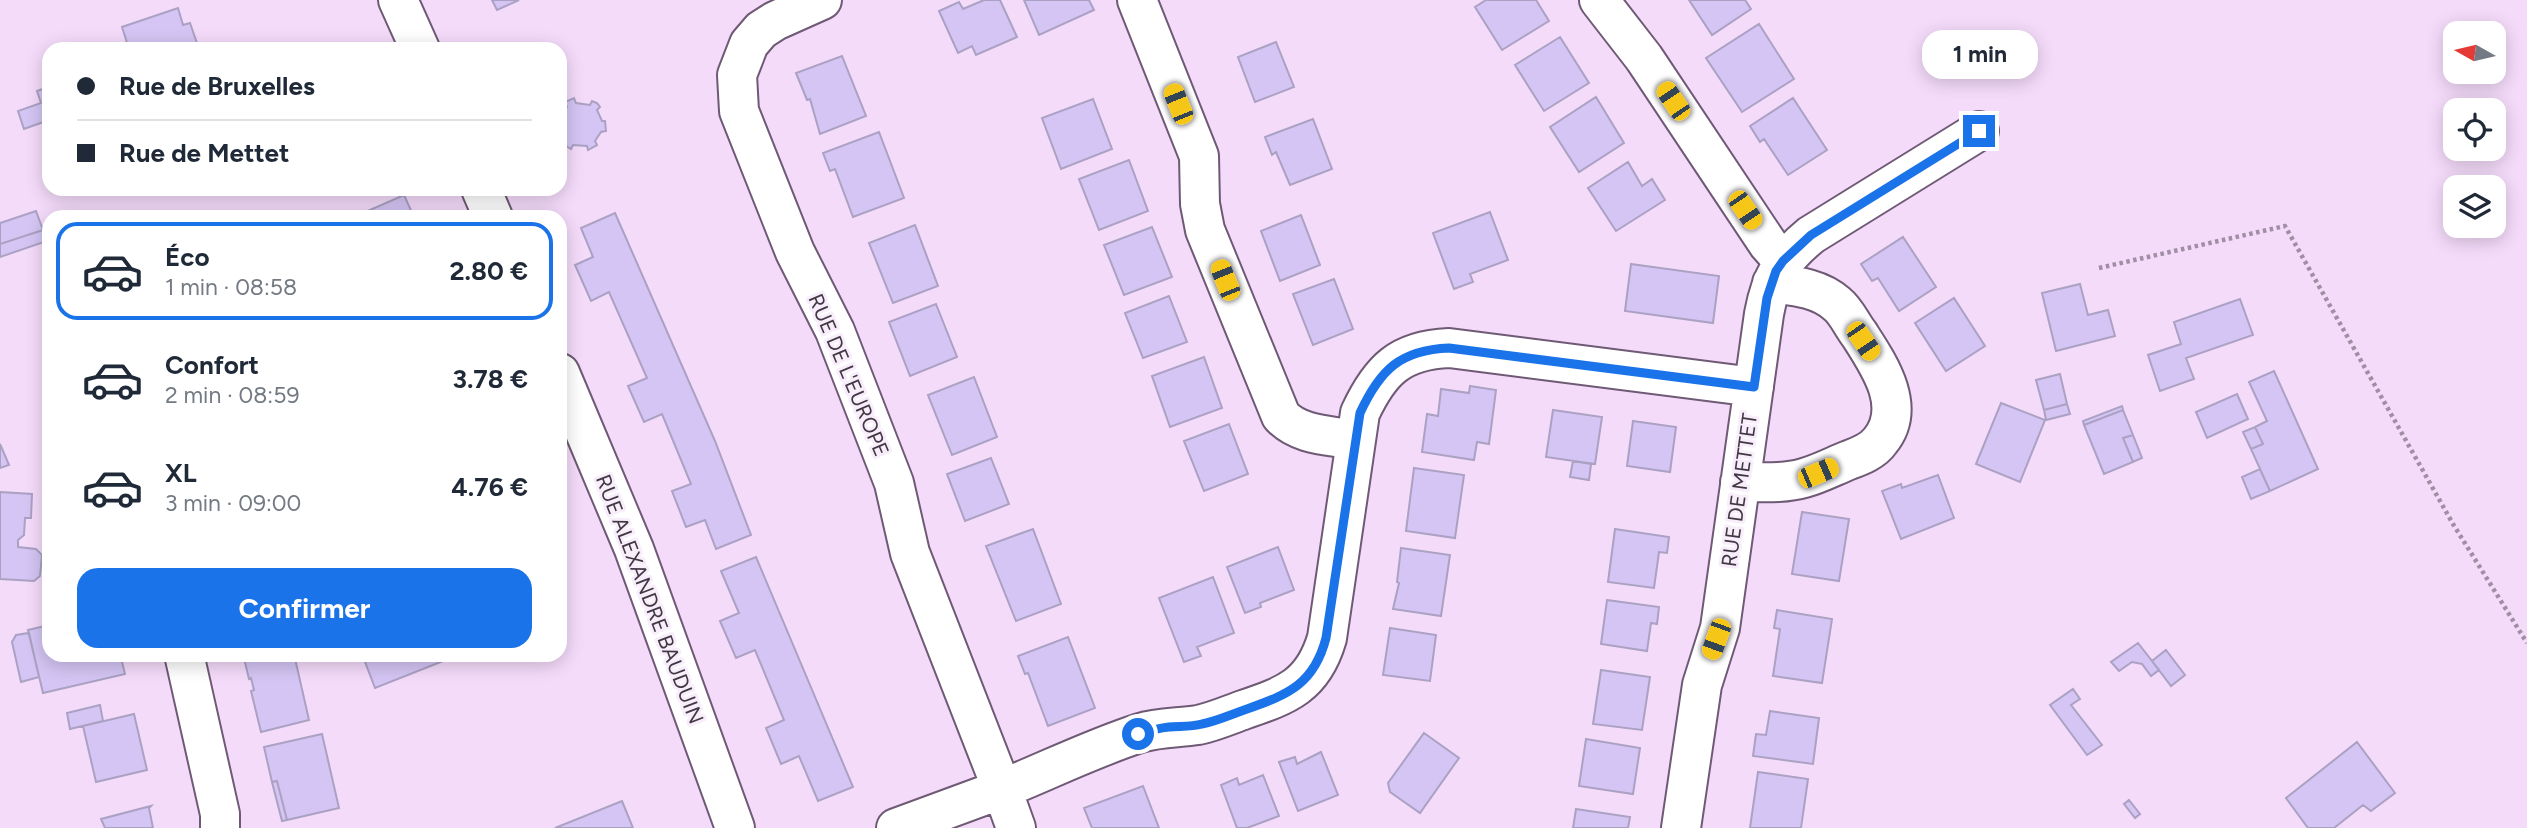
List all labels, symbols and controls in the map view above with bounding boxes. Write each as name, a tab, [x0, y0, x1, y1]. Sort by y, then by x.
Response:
north arrow	[2443, 21, 2506, 84]
map controls	[2443, 21, 2506, 238]
callout: 1 min	[1921, 30, 2037, 78]
text: 1 min	[1953, 40, 2007, 68]
text: Rue de Bruxelles	[119, 70, 315, 102]
car	[1653, 78, 1694, 124]
car	[1161, 81, 1196, 127]
button: locate	[2443, 98, 2506, 161]
route end	[1963, 115, 1995, 147]
text: Rue de Mettet	[119, 137, 289, 169]
button: layers	[2443, 175, 2506, 238]
car	[1725, 187, 1766, 233]
icon: car	[81, 240, 144, 303]
text: Éco	[165, 241, 210, 273]
text: 2.80 €	[449, 255, 528, 287]
car	[1208, 257, 1243, 303]
text: 1 min · 08:58	[165, 273, 297, 301]
street label: RUE DE L'EUROPE	[803, 290, 895, 460]
car	[1843, 318, 1884, 364]
icon: car	[81, 348, 144, 411]
text: Confort	[165, 349, 259, 381]
text: 3.78 €	[452, 363, 528, 395]
text: 2 min · 08:59	[165, 381, 299, 409]
street label: RUE DE METTET	[1716, 411, 1762, 569]
car	[1795, 455, 1842, 491]
icon: car	[81, 456, 144, 519]
text: XL	[165, 457, 197, 489]
text: 4.76 €	[451, 471, 528, 503]
street label: RUE ALEXANDRE BAUDUIN	[591, 471, 709, 727]
text: 3 min · 09:00	[165, 489, 301, 517]
button: Confirmer	[77, 568, 532, 648]
car	[1699, 616, 1734, 662]
route start	[1122, 718, 1154, 750]

